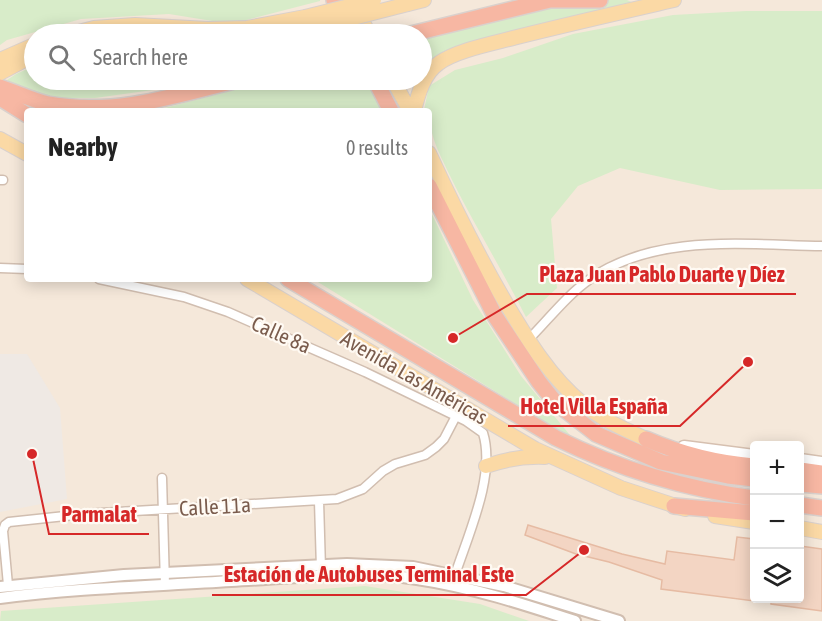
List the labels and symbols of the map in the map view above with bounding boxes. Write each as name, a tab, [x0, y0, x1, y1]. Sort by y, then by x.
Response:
callout: Plaza Juan Pablo Duarte y Díez	[527, 254, 796, 294]
text: Plaza Juan Pablo Duarte y Díez	[539, 261, 785, 287]
street label: Calle 8a	[248, 310, 315, 358]
street label: Avenida Las Américas	[337, 325, 492, 429]
callout: Hotel Villa España	[508, 386, 680, 426]
text: Hotel Villa España	[520, 393, 668, 419]
street label: Calle 11a	[178, 492, 252, 520]
callout: Parmalat	[49, 494, 149, 534]
text: Parmalat	[61, 501, 137, 527]
callout: Estación de Autobuses Terminal Este	[212, 555, 526, 595]
text: Estación de Autobuses Terminal Este	[224, 561, 514, 587]

